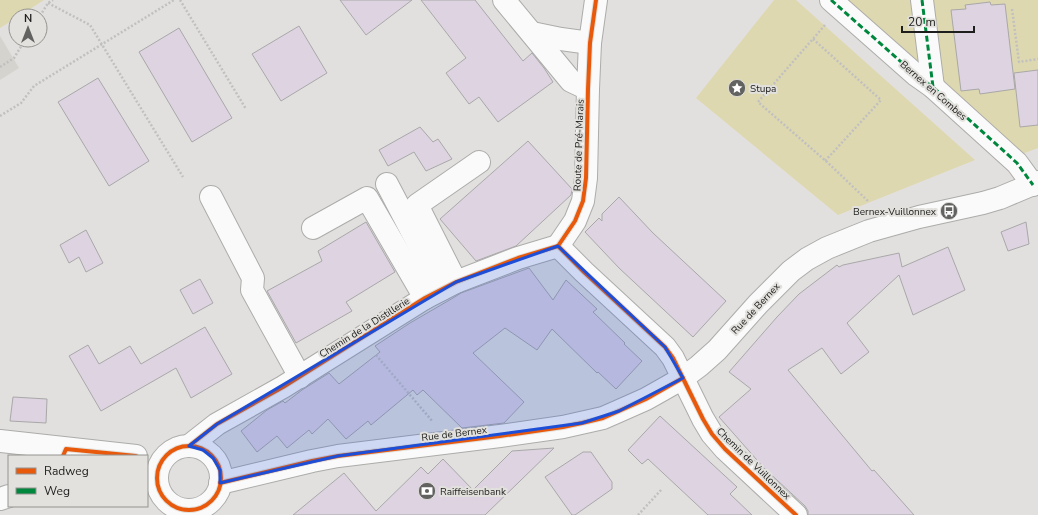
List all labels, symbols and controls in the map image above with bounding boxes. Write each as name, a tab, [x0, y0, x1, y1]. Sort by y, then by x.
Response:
north arrow	[8, 8, 48, 48]
scale bar	[902, 8, 974, 34]
text: N	[24, 11, 32, 26]
text: 20 m	[908, 14, 936, 30]
street label: Bernex en Combes	[897, 58, 970, 124]
place icon: Stupa	[727, 78, 747, 98]
place label: Stupa	[750, 82, 776, 96]
street label: Route de Pré-Marais	[570, 99, 588, 191]
bus stop icon: Bernex-Vuillonnex	[939, 201, 959, 221]
place label: Bernex-Vuillonnex	[853, 205, 937, 219]
street label: Rue de Bernex	[728, 279, 784, 338]
street label: Chemin de la Distillerie	[317, 294, 412, 361]
street label: Rue de Bernex	[421, 423, 488, 445]
street label: Chemin de Vuillonnex	[713, 425, 794, 503]
legend	[8, 455, 148, 507]
text: Radweg	[44, 463, 89, 479]
bank icon: Raiffeisenbank	[417, 481, 437, 501]
text: Weg	[44, 483, 70, 499]
place label: Raiffeisenbank	[440, 485, 507, 499]

